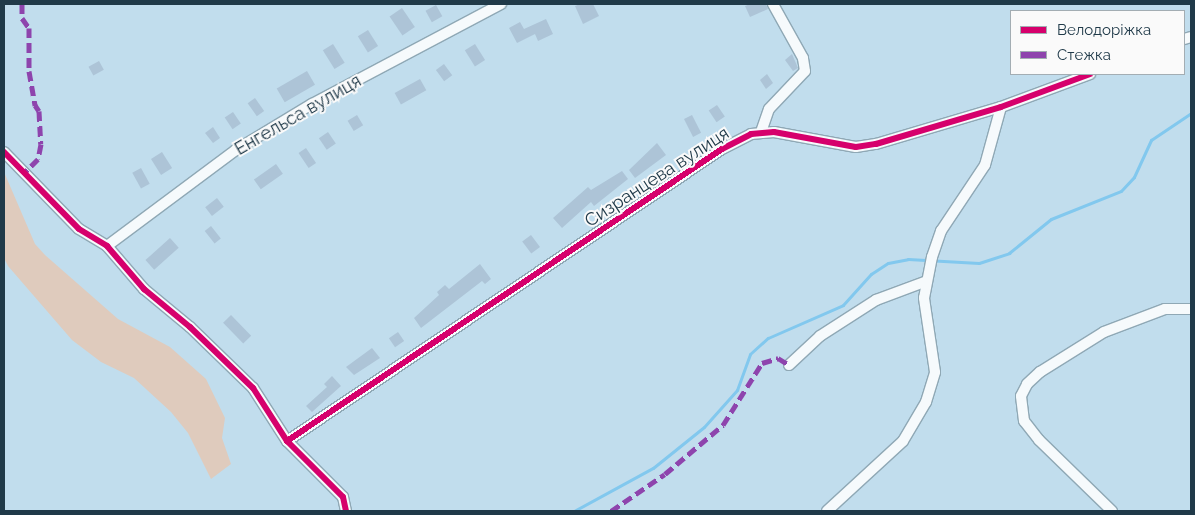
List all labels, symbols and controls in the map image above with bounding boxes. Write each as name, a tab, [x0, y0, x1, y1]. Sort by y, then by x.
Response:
legend	[1010, 10, 1185, 75]
text: Велодоріжка	[1057, 21, 1151, 39]
text: Стежка	[1057, 46, 1111, 64]
street label: Енгельса вулиця	[231, 70, 365, 160]
street label: Сизранцева вулиця	[581, 122, 733, 232]

